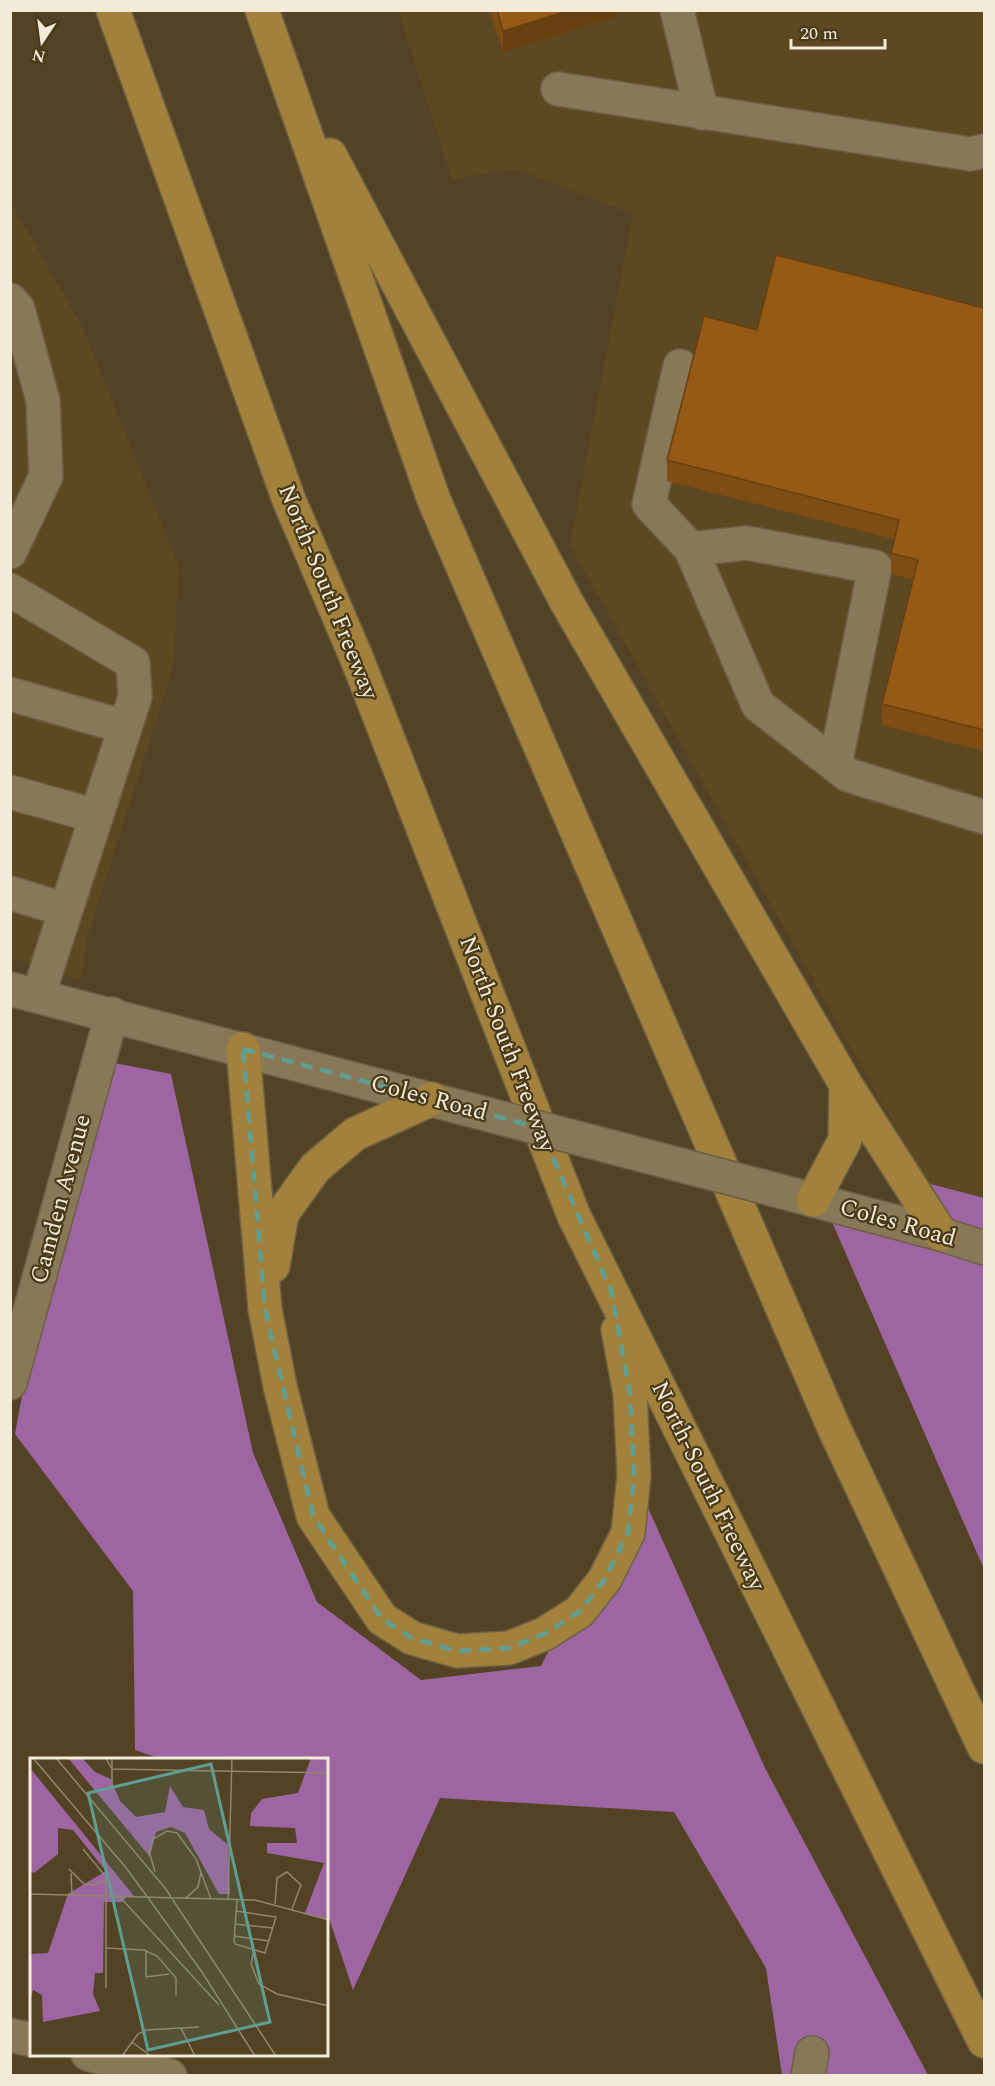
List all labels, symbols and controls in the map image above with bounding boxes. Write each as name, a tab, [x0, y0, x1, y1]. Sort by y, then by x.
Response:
north arrow	[12, 12, 72, 72]
scale bar	[791, 12, 886, 50]
text: 20 m	[800, 20, 838, 47]
text: N	[30, 42, 48, 69]
street label: North-South Freeway	[268, 479, 388, 706]
street label: North-South Freeway	[449, 931, 565, 1159]
street label: Coles Road	[367, 1065, 491, 1131]
street label: Camden Avenue	[21, 1110, 101, 1288]
street label: Coles Road	[836, 1189, 960, 1257]
street label: North-South Freeway	[642, 1375, 775, 1598]
inset map	[30, 1758, 328, 2056]

